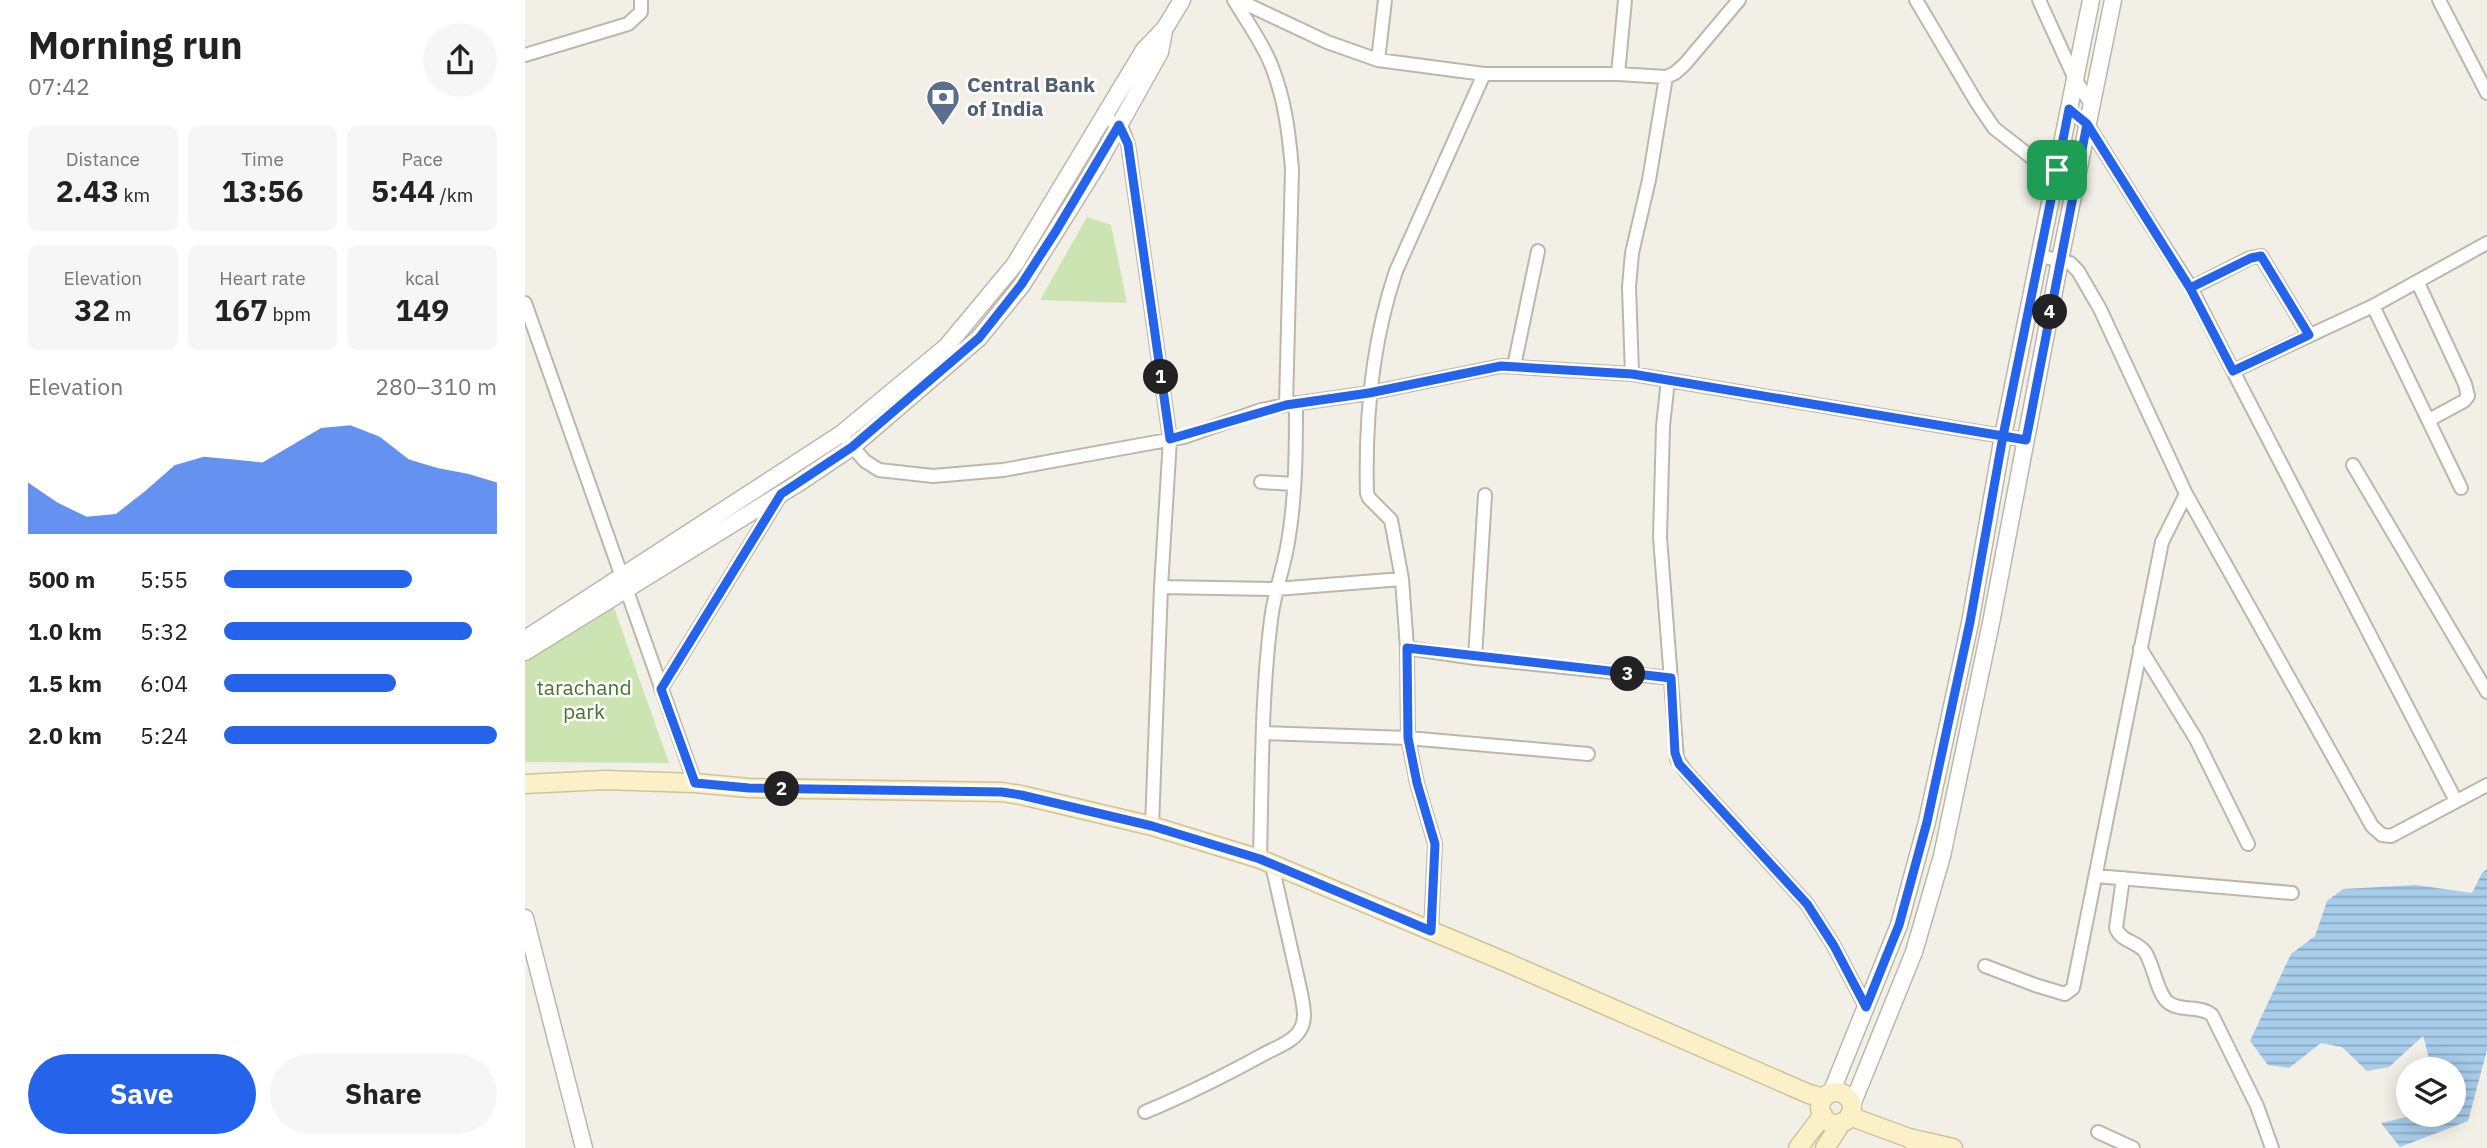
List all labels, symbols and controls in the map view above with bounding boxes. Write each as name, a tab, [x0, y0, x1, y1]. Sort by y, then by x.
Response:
text: Morning run	[28, 20, 243, 69]
button: share	[423, 23, 497, 97]
place label: Central Bank of India	[967, 70, 1096, 122]
text: 07:42	[28, 71, 90, 101]
bank icon: Central Bank of India	[924, 78, 962, 127]
pin	[2027, 140, 2087, 200]
text: Distance	[66, 147, 140, 171]
text: Time	[241, 147, 284, 171]
text: Pace	[401, 147, 443, 171]
icon: arrive	[2038, 151, 2076, 189]
text: 2.43	[56, 171, 119, 210]
text: 13:56	[222, 171, 303, 210]
text: 5:44	[371, 171, 435, 210]
text: km	[119, 183, 150, 207]
text: /km	[435, 183, 473, 207]
text: Elevation	[63, 266, 142, 290]
text: Heart rate	[219, 266, 306, 290]
text: kcal	[405, 266, 439, 290]
text: 32	[74, 290, 110, 329]
text: 167	[214, 290, 268, 329]
text: 149	[395, 290, 449, 329]
pin: 4	[2033, 294, 2067, 330]
text: 4	[2044, 299, 2055, 323]
text: m	[110, 302, 131, 326]
text: bpm	[268, 302, 311, 326]
pin: 1	[1143, 360, 1179, 394]
text: 1	[1155, 364, 1166, 388]
text: Elevation	[28, 371, 123, 401]
text: 280–310 m	[375, 371, 497, 401]
text: 500 m	[28, 564, 95, 594]
text: 5:55	[140, 564, 188, 594]
text: 1.0 km	[28, 616, 102, 646]
text: 5:32	[140, 616, 188, 646]
pin: 3	[1611, 656, 1645, 692]
text: 3	[1622, 661, 1633, 685]
text: 1.5 km	[28, 668, 102, 698]
text: 6:04	[140, 668, 188, 698]
park label: tarachand park	[536, 673, 632, 725]
text: 2.0 km	[28, 720, 102, 750]
text: 5:24	[140, 720, 188, 750]
pin: 2	[765, 772, 799, 806]
text: 2	[776, 776, 787, 800]
button: Save	[28, 1054, 256, 1134]
button: Share	[270, 1054, 497, 1134]
map controls	[2396, 1057, 2466, 1127]
button: layers	[2396, 1057, 2466, 1127]

